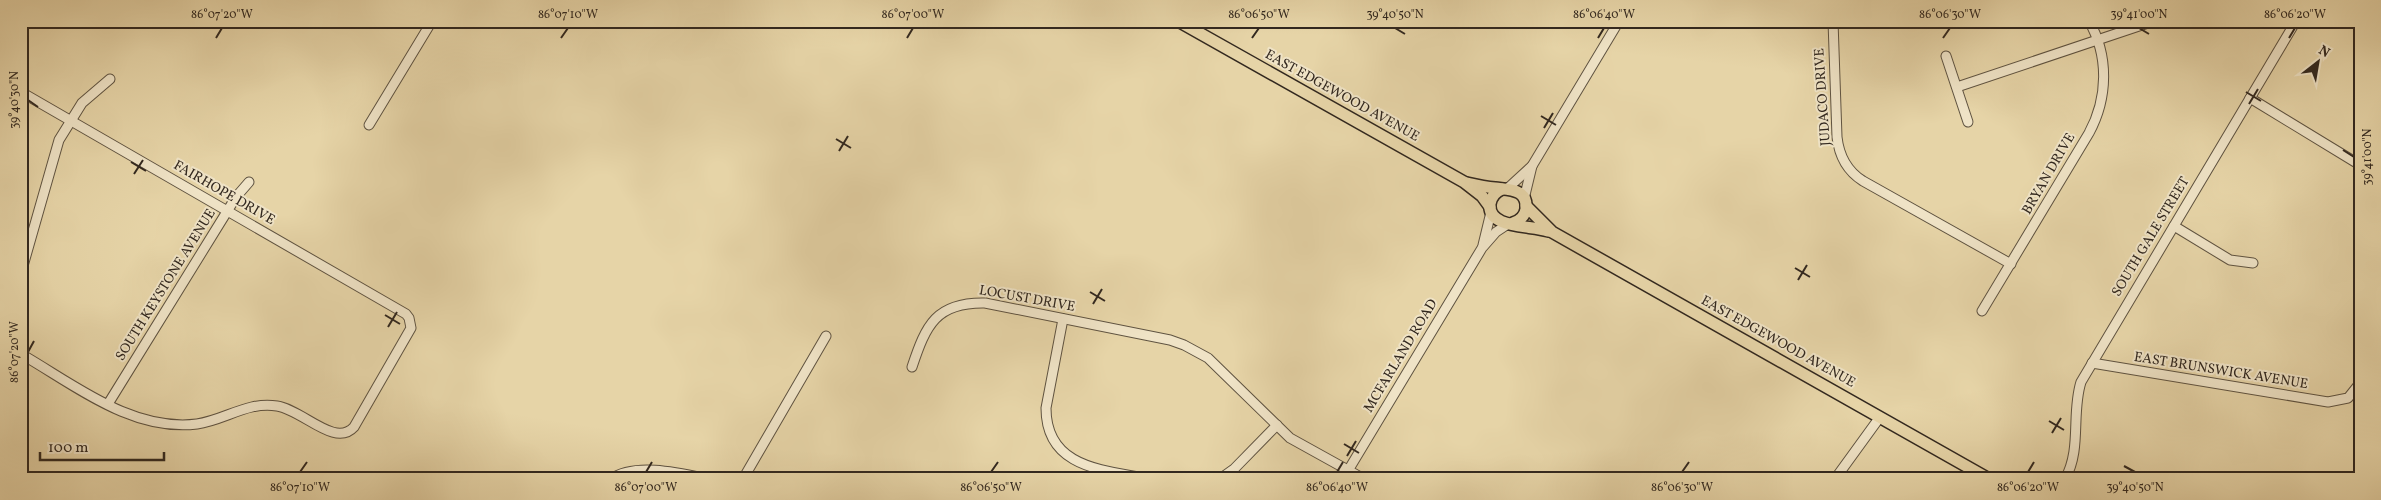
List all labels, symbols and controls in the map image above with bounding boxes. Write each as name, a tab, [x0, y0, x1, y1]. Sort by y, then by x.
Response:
text: 86°07'20"W	[191, 7, 253, 23]
text: 86°07'10"W	[538, 7, 598, 23]
text: 86°07'00"W	[882, 7, 944, 23]
text: 86°06'50"W	[1228, 7, 1290, 23]
text: 39°40'50"N	[1366, 7, 1424, 23]
text: 86°06'40"W	[1573, 7, 1635, 23]
text: 86°06'30"W	[1919, 7, 1981, 23]
text: 39°41'00"N	[2111, 7, 2168, 23]
text: 86°06'20"W	[2264, 7, 2326, 23]
north arrow	[2294, 38, 2344, 88]
text: N	[2315, 41, 2333, 63]
street label: EAST EDGEWOOD AVENUE	[1261, 45, 1423, 147]
street label: JUDACO DRIVE	[1810, 47, 1836, 147]
text: 39°40'30"N	[7, 71, 23, 129]
text: 39°41'00"N	[2360, 128, 2376, 185]
street label: BRYAN DRIVE	[2018, 130, 2080, 218]
street label: FAIRHOPE DRIVE	[170, 156, 278, 230]
street label: SOUTH GALE STREET	[2108, 174, 2194, 300]
street label: SOUTH KEYSTONE AVENUE	[111, 205, 221, 365]
street label: LOCUST DRIVE	[977, 281, 1077, 317]
street label: EAST EDGEWOOD AVENUE	[1697, 291, 1859, 393]
street label: MCFARLAND ROAD	[1360, 296, 1442, 416]
text: 86°07'20"W	[7, 321, 23, 383]
street label: EAST BRUNSWICK AVENUE	[2133, 348, 2309, 394]
scale bar	[40, 430, 164, 462]
text: 100 m	[48, 438, 88, 459]
text: 86°07'10"W	[270, 480, 330, 496]
text: 86°07'00"W	[615, 480, 677, 496]
text: 86°06'50"W	[960, 480, 1022, 496]
text: 86°06'40"W	[1306, 480, 1368, 496]
text: 86°06'30"W	[1651, 480, 1713, 496]
text: 86°06'20"W	[1997, 480, 2059, 496]
text: 39°40'50"N	[2106, 480, 2164, 496]

